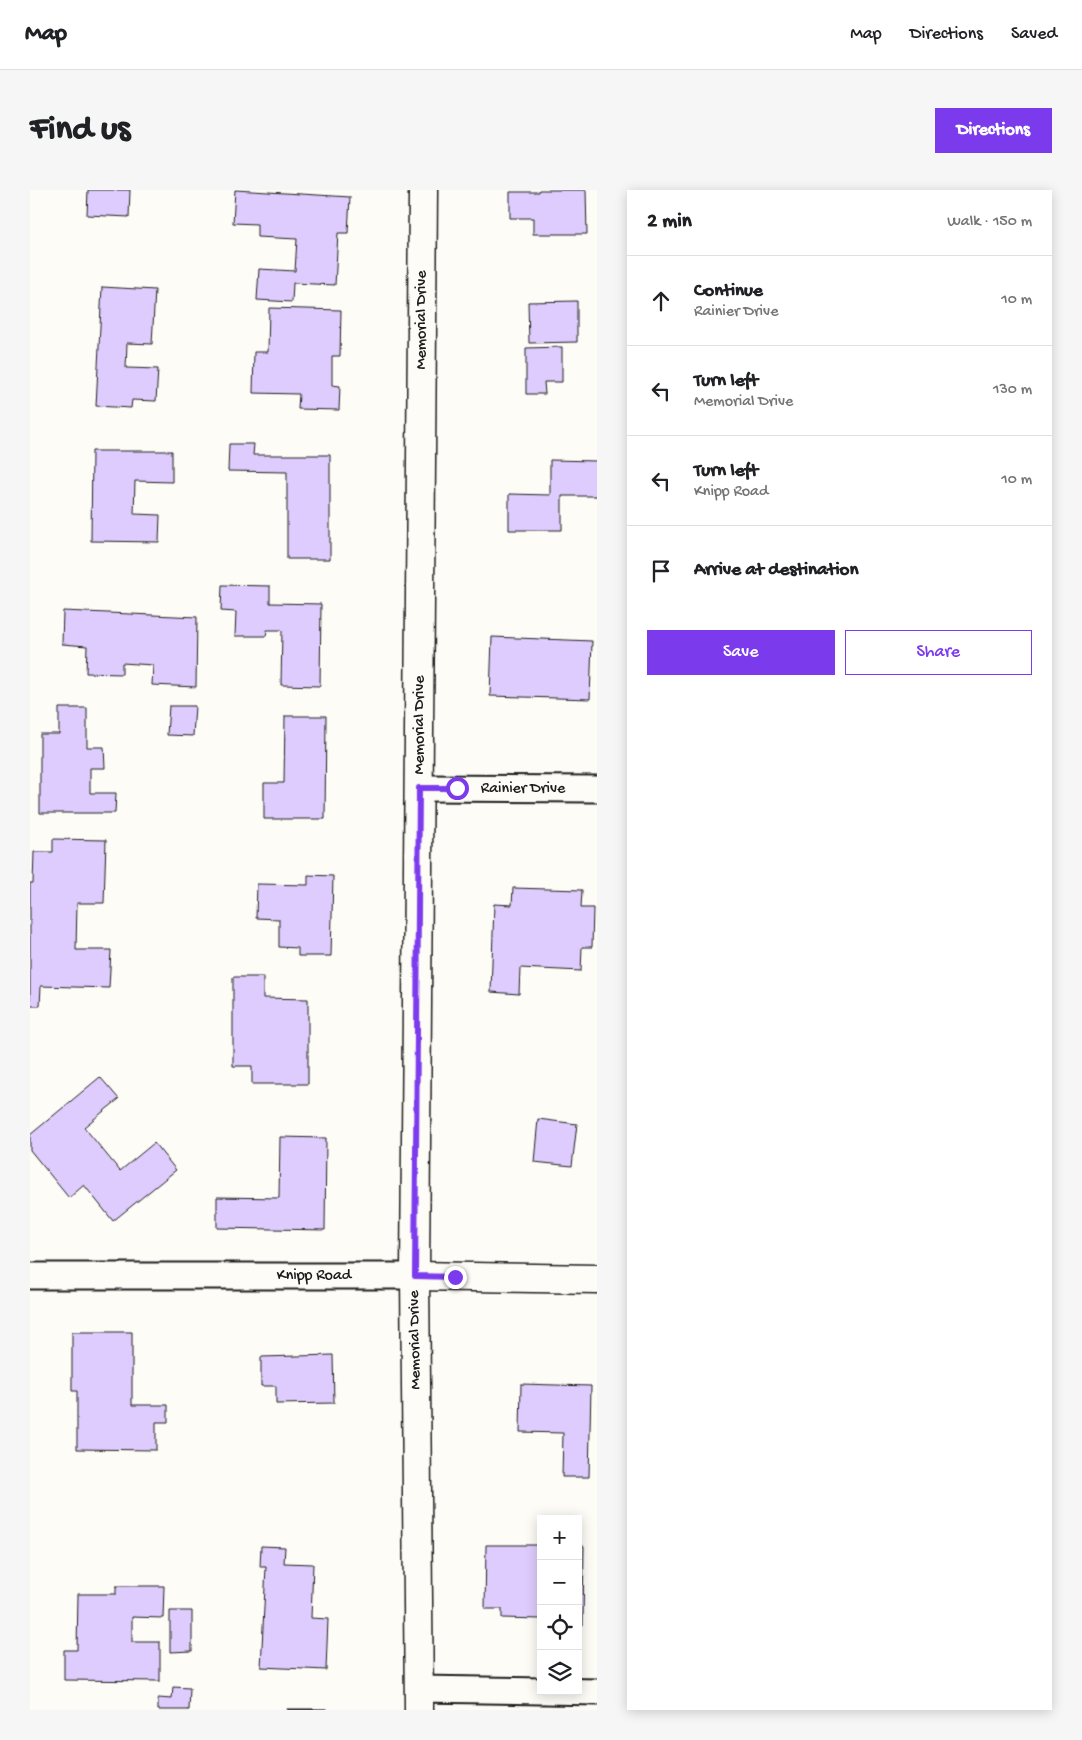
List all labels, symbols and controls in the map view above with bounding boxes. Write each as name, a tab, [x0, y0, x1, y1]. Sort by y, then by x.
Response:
text: Map	[25, 20, 67, 49]
text: Map	[850, 24, 882, 45]
text: Directions	[910, 24, 983, 45]
text: Saved	[1011, 24, 1057, 45]
button: Directions	[935, 108, 1052, 153]
text: Find us	[30, 110, 130, 151]
text: 2 min	[647, 210, 692, 235]
text: Walk · 150 m	[947, 213, 1032, 232]
street label: Memorial Drive	[413, 270, 432, 370]
text: Continue	[694, 280, 763, 303]
icon: ahead	[647, 287, 675, 315]
text: 10 m	[1001, 291, 1032, 310]
text: Rainier Drive	[694, 303, 778, 322]
text: Turn left	[694, 370, 758, 393]
icon: left	[647, 377, 675, 405]
text: 130 m	[993, 381, 1032, 400]
text: Memorial Drive	[694, 393, 793, 412]
text: Turn left	[694, 460, 758, 483]
icon: left	[647, 467, 675, 495]
text: 10 m	[1001, 471, 1032, 490]
text: Knipp Road	[694, 483, 768, 502]
icon: arrive	[647, 557, 675, 585]
text: Arrive at destination	[694, 559, 858, 582]
button: Save	[647, 630, 835, 675]
button: Share	[845, 630, 1032, 675]
street label: Memorial Drive	[411, 675, 430, 775]
route start	[446, 777, 469, 800]
street label: Rainier Drive	[481, 780, 566, 799]
route end	[444, 1266, 467, 1289]
street label: Knipp Road	[277, 1267, 353, 1286]
street label: Memorial Drive	[406, 1289, 426, 1390]
map controls	[537, 1515, 582, 1695]
button: +	[537, 1515, 582, 1560]
button: −	[537, 1560, 582, 1605]
button: locate	[537, 1605, 582, 1650]
button: layers	[537, 1650, 582, 1695]

